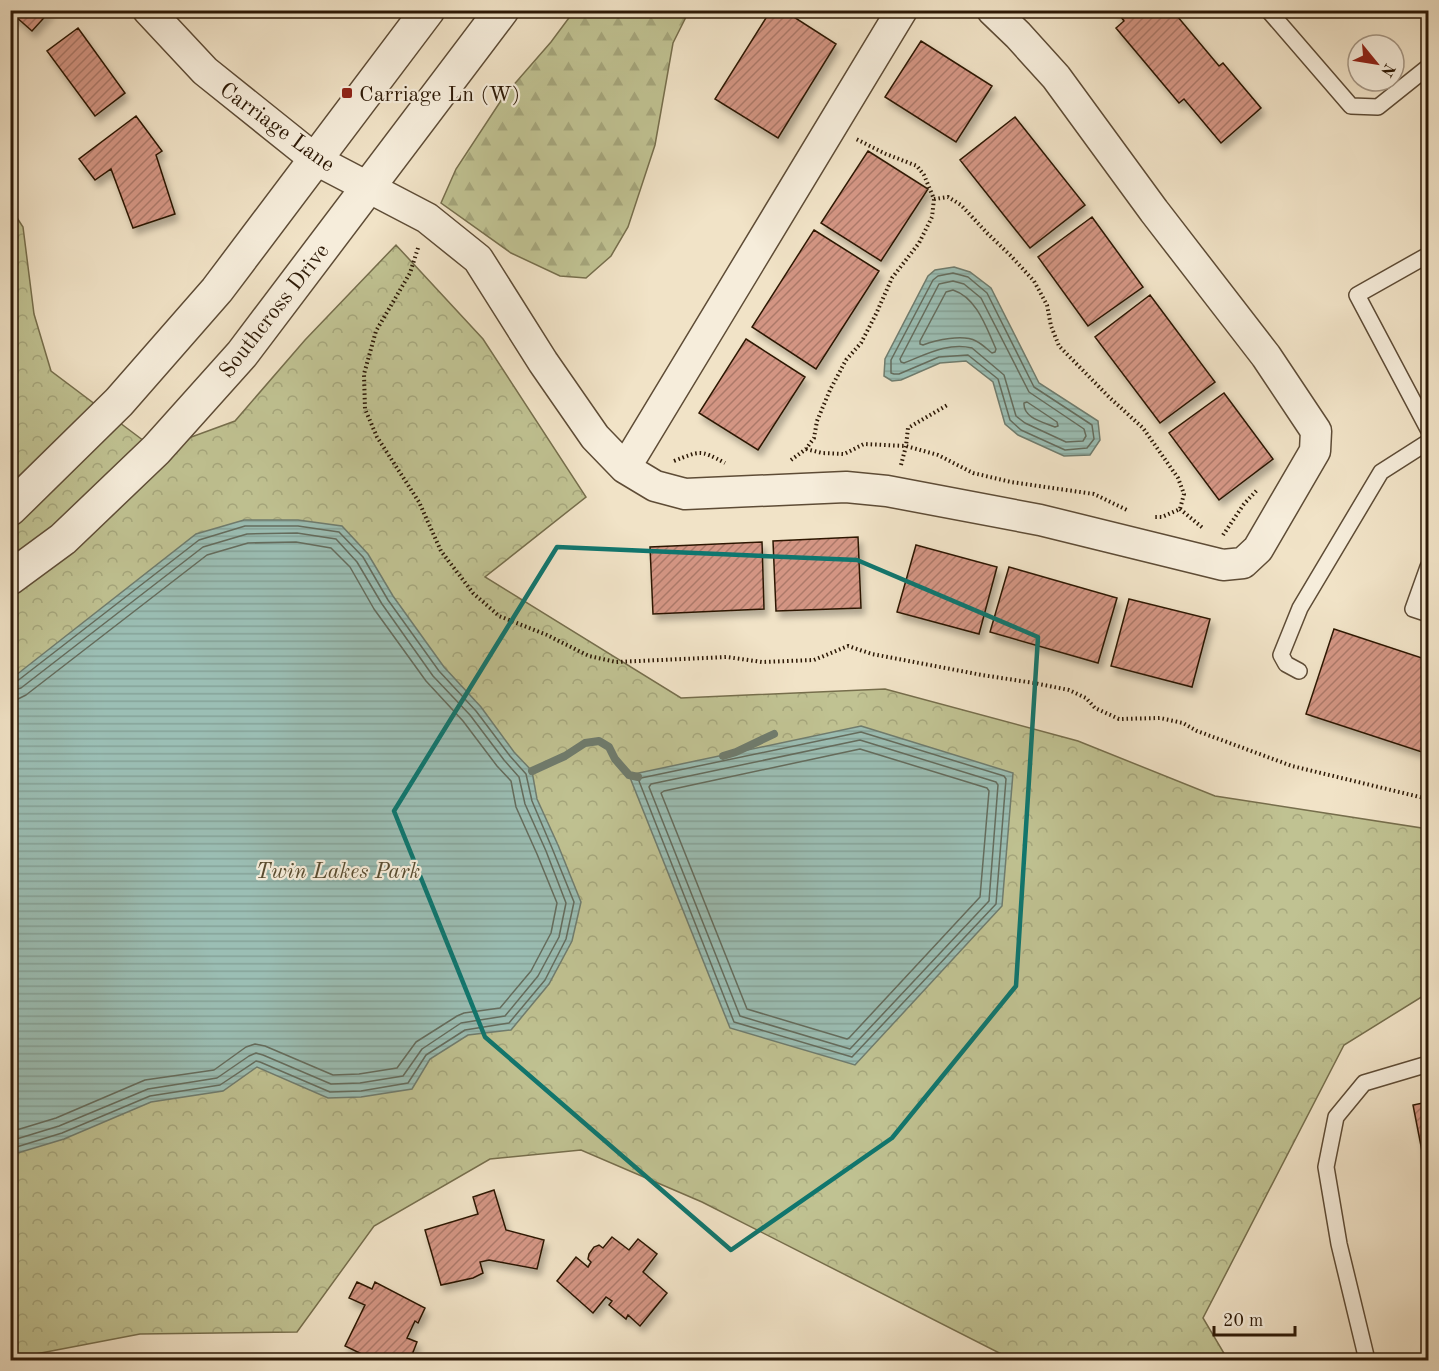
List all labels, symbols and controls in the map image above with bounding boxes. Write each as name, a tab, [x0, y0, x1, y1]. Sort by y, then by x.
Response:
north arrow	[1346, 33, 1406, 93]
text: N	[1377, 60, 1397, 79]
street label: Carriage Lane	[215, 79, 338, 177]
place label: Carriage Ln (W)	[359, 84, 520, 106]
marker: Carriage Ln (W)	[340, 86, 354, 100]
street label: Southcross Drive	[216, 240, 334, 382]
park label: Twin Lakes Park	[256, 861, 420, 883]
scale bar	[1214, 1299, 1295, 1337]
text: 20 m	[1223, 1312, 1263, 1330]

